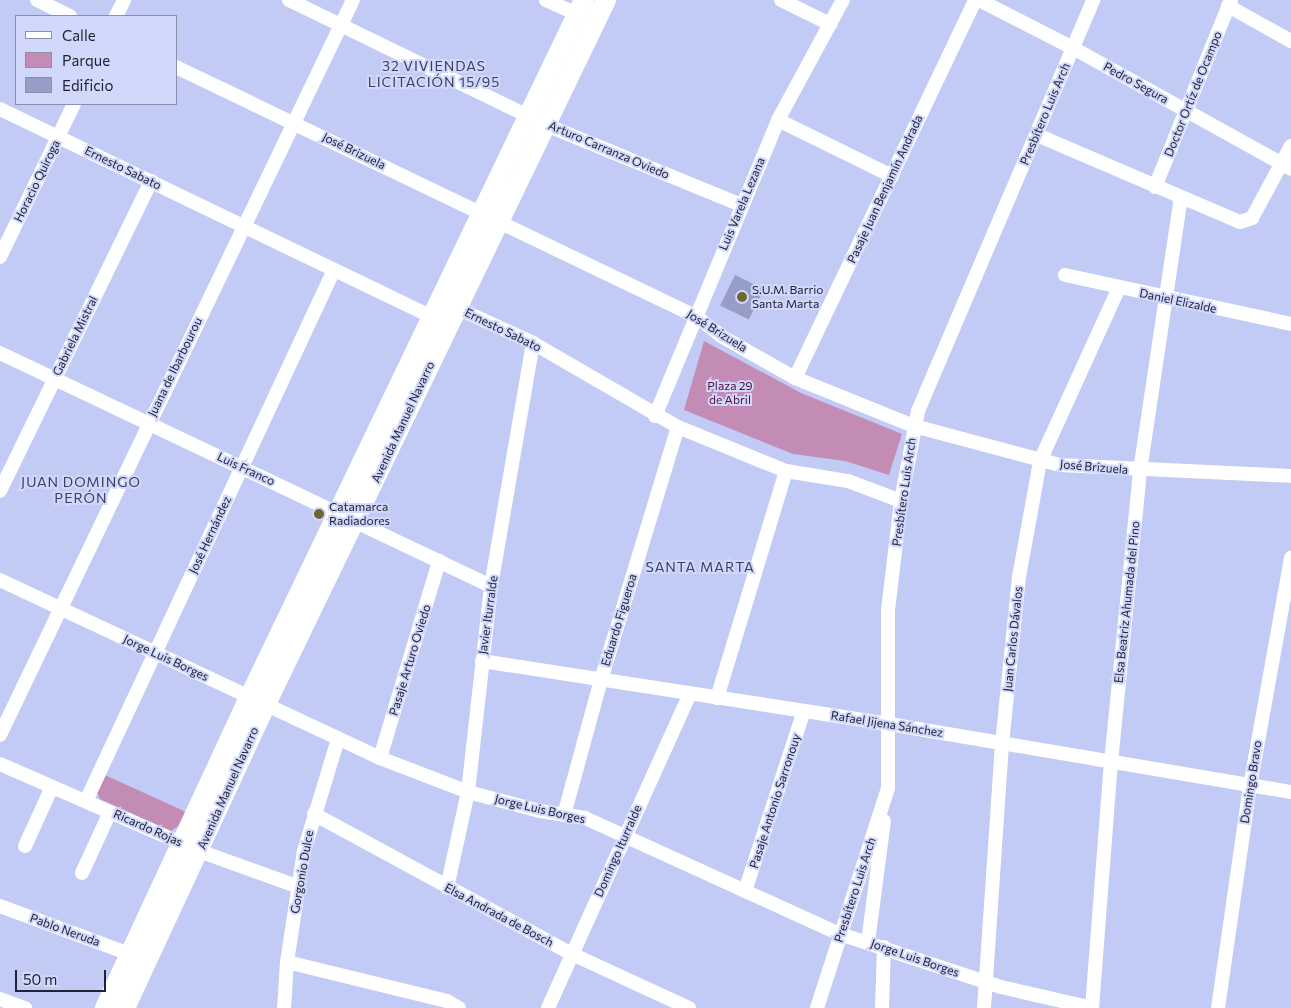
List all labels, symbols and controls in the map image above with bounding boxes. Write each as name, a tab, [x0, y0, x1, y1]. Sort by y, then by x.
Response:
legend	[15, 15, 178, 105]
text: Calle	[62, 26, 96, 44]
street label: Doctor Ortíz de Ocampo	[1161, 29, 1225, 159]
text: Parque	[62, 51, 110, 69]
district label: 32 VIVIENDAS LICITACIÓN 15/95	[366, 58, 502, 90]
street label: Pedro Segura	[1101, 59, 1171, 107]
street label: Presbítero Luis Arch	[1017, 61, 1073, 167]
text: Edificio	[62, 76, 113, 94]
street label: Pasaje Juan Benjamín Andrada	[844, 112, 926, 266]
street label: Arturo Carranza Oviedo	[546, 118, 672, 182]
street label: José Brizuela	[320, 129, 388, 173]
street label: Horacio Quiroga	[11, 138, 63, 224]
street label: Ernesto Sabato	[82, 143, 164, 193]
street label: Luis Varela Lezana	[716, 155, 768, 253]
place label: S.U.M. Barrio Santa Marta	[752, 283, 823, 311]
street label: Daniel Elizalde	[1138, 286, 1218, 316]
marker: S.U.M. Barrio Santa Marta	[736, 291, 748, 303]
street label: Gabriela Mistral	[49, 294, 101, 378]
street label: Ernesto Sabato	[462, 305, 544, 355]
street label: José Brizuela	[684, 307, 750, 355]
street label: Juana de Ibarbourou	[145, 315, 205, 419]
street label: Avenida Manuel Navarro	[368, 359, 438, 485]
park label: Plaza 29 de Abril	[707, 379, 753, 407]
street label: Presbítero Luis Arch	[889, 437, 919, 547]
street label: Luis Franco	[215, 449, 277, 489]
street label: José Brizuela	[1059, 457, 1129, 477]
district label: JUAN DOMINGO PERÓN	[20, 474, 142, 507]
street label: José Hernández	[186, 494, 234, 576]
place label: Catamarca Radiadores	[329, 500, 390, 528]
marker: Catamarca Radiadores	[313, 508, 325, 520]
street label: Elsa Beatriz Ahumada del Pino	[1111, 520, 1143, 684]
district label: SANTA MARTA	[644, 559, 756, 575]
street label: Eduardo Figueroa	[598, 572, 640, 668]
street label: Javier Iturralde	[475, 575, 501, 655]
street label: Juan Carlos Dávalos	[1000, 586, 1026, 692]
street label: Pasaje Arturo Oviedo	[386, 603, 434, 717]
street label: Jorge Luis Borges	[121, 632, 211, 684]
street label: Rafael Jijena Sánchez	[830, 708, 944, 740]
street label: Avenida Manuel Navarro	[194, 725, 262, 851]
street label: Pasaje Antonio Sarronouy	[746, 732, 804, 870]
street label: Domingo Bravo	[1237, 739, 1265, 825]
street label: Jorge Luis Borges	[493, 792, 587, 826]
street label: Domingo Iturralde	[591, 803, 645, 899]
street label: Ricardo Rojas	[111, 806, 185, 850]
street label: Gorgonio Dulce	[288, 829, 316, 915]
street label: Presbítero Luis Arch	[831, 836, 879, 944]
street label: Elsa Andrada de Bosch	[442, 880, 556, 950]
street label: Pablo Neruda	[28, 911, 102, 949]
street label: Jorge Luis Borges	[869, 936, 961, 980]
scale bar	[18, 960, 109, 992]
text: 50 m	[23, 970, 57, 988]

